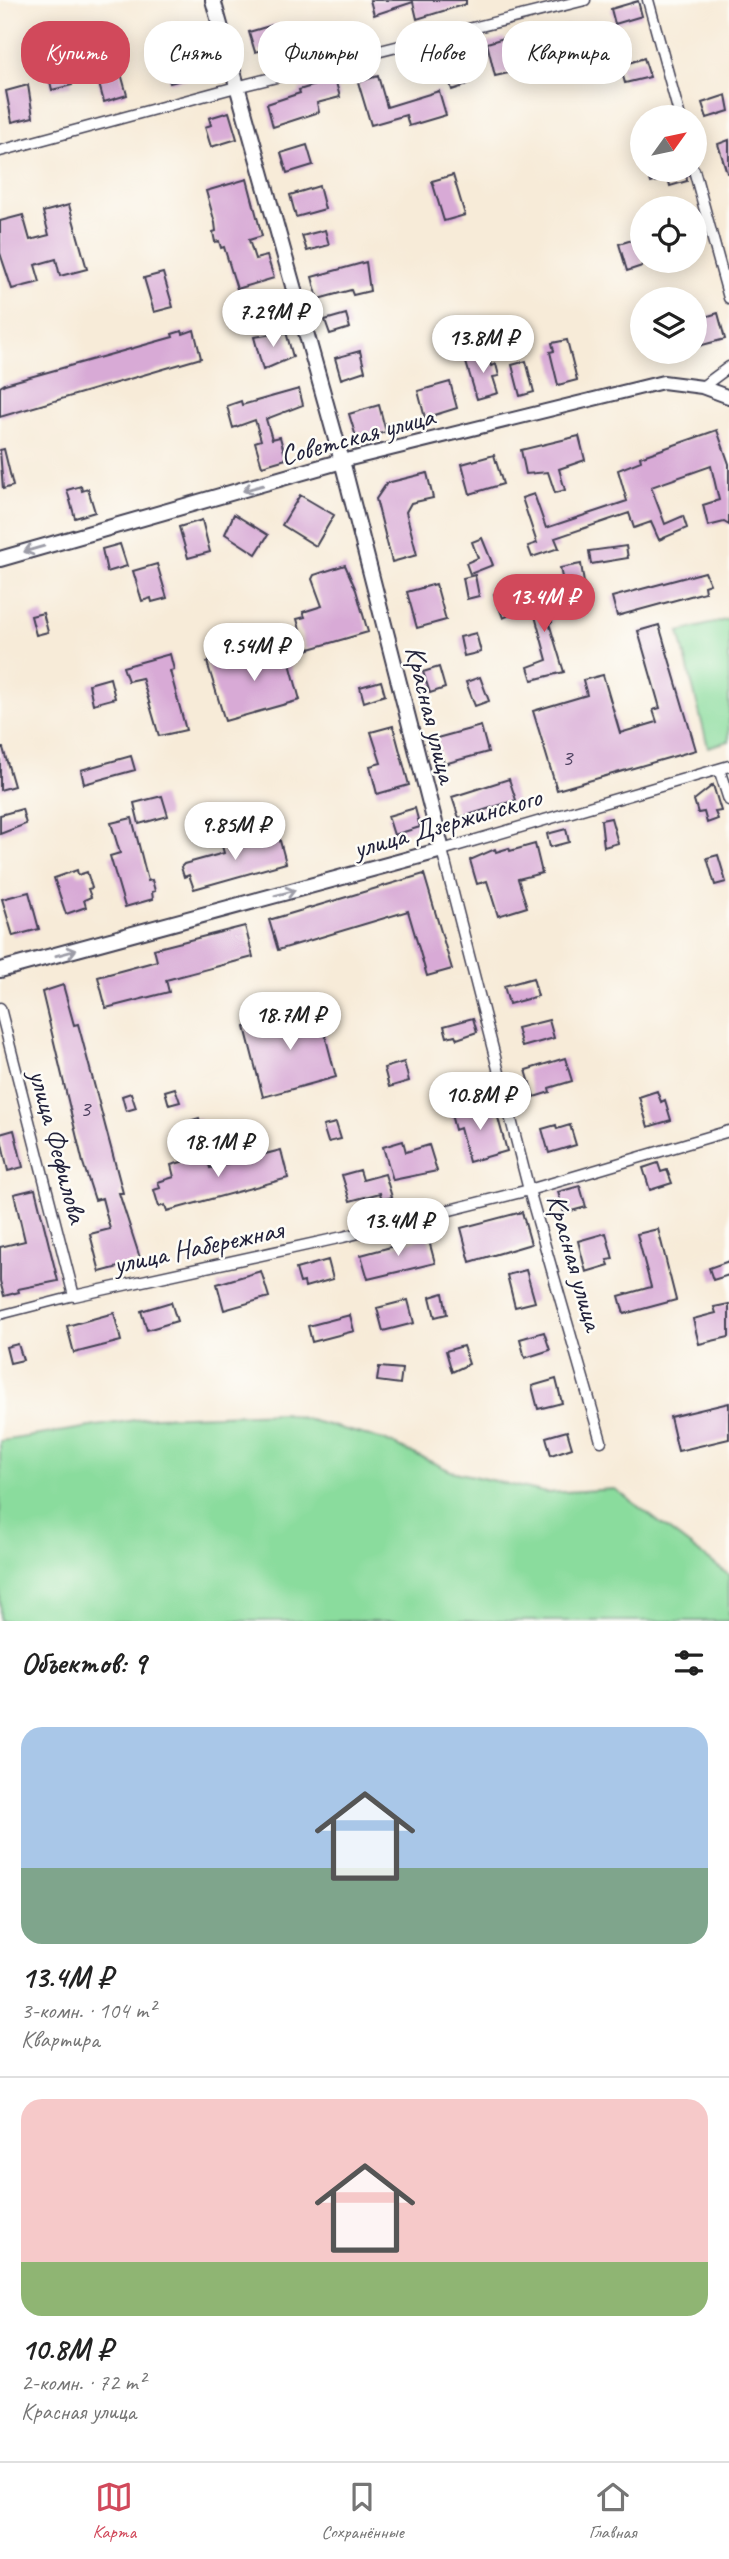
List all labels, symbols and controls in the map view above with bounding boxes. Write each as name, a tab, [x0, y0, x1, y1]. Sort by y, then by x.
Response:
chip: Купить	[21, 21, 130, 84]
chip: Снять	[144, 21, 244, 84]
chip: Фильтры	[258, 21, 381, 84]
chip: Новое	[395, 21, 488, 84]
chip: Квартира	[502, 21, 632, 84]
north arrow	[630, 105, 707, 182]
map controls	[630, 105, 707, 364]
button: locate	[630, 196, 707, 273]
button: layers	[630, 287, 707, 364]
pin: 7.29M ₽	[208, 290, 338, 349]
text: 7.29M ₽	[238, 297, 308, 326]
pin: 13.8M ₽	[418, 316, 548, 375]
text: 13.8M ₽	[448, 323, 518, 352]
street label: Советская улица	[276, 398, 440, 473]
one-way arrow	[242, 482, 264, 495]
one-way arrow	[23, 543, 46, 556]
pin: 13.4M ₽	[479, 574, 609, 634]
text: 13.4M ₽	[509, 582, 579, 611]
pin: 9.54M ₽	[189, 624, 319, 683]
text: 9.54M ₽	[219, 631, 289, 660]
street label: Красная улица	[398, 642, 466, 789]
house number: 3	[562, 742, 575, 772]
street label: улица Дзержинского	[347, 778, 547, 867]
pin: 9.85M ₽	[170, 802, 300, 862]
text: 9.85M ₽	[200, 810, 270, 839]
one-way arrow	[274, 886, 296, 899]
one-way arrow	[54, 946, 77, 959]
pin: 18.7M ₽	[225, 992, 355, 1052]
text: 18.7M ₽	[255, 1000, 325, 1029]
street label: улица Фефилова	[21, 1064, 96, 1228]
pin: 10.8M ₽	[415, 1072, 545, 1132]
text: 10.8M ₽	[445, 1080, 515, 1109]
house number: 3	[80, 1093, 93, 1123]
pin: 18.1M ₽	[153, 1120, 283, 1179]
text: 18.1M ₽	[183, 1127, 253, 1156]
street label: Красная улица	[539, 1190, 612, 1337]
pin: 13.4M ₽	[333, 1198, 463, 1258]
text: 13.4M ₽	[363, 1206, 433, 1235]
street label: улица Набережная	[108, 1211, 288, 1282]
text: Объектов: 9	[21, 1644, 146, 1682]
icon: filters	[670, 1644, 708, 1682]
icon: home	[302, 1773, 428, 1899]
text: 13.4M ₽	[21, 1958, 112, 1996]
text: 3-комн. · 104 m²	[21, 1996, 155, 2025]
text: Квартира	[21, 2025, 99, 2054]
icon: home	[302, 2145, 428, 2271]
text: 10.8M ₽	[21, 2330, 112, 2368]
text: 2-комн. · 72 m²	[21, 2368, 145, 2397]
text: Красная улица	[21, 2397, 136, 2426]
tab: Карта	[93, 2478, 136, 2544]
tab: Сохранённые	[321, 2478, 404, 2544]
tab: Главная	[589, 2478, 636, 2544]

